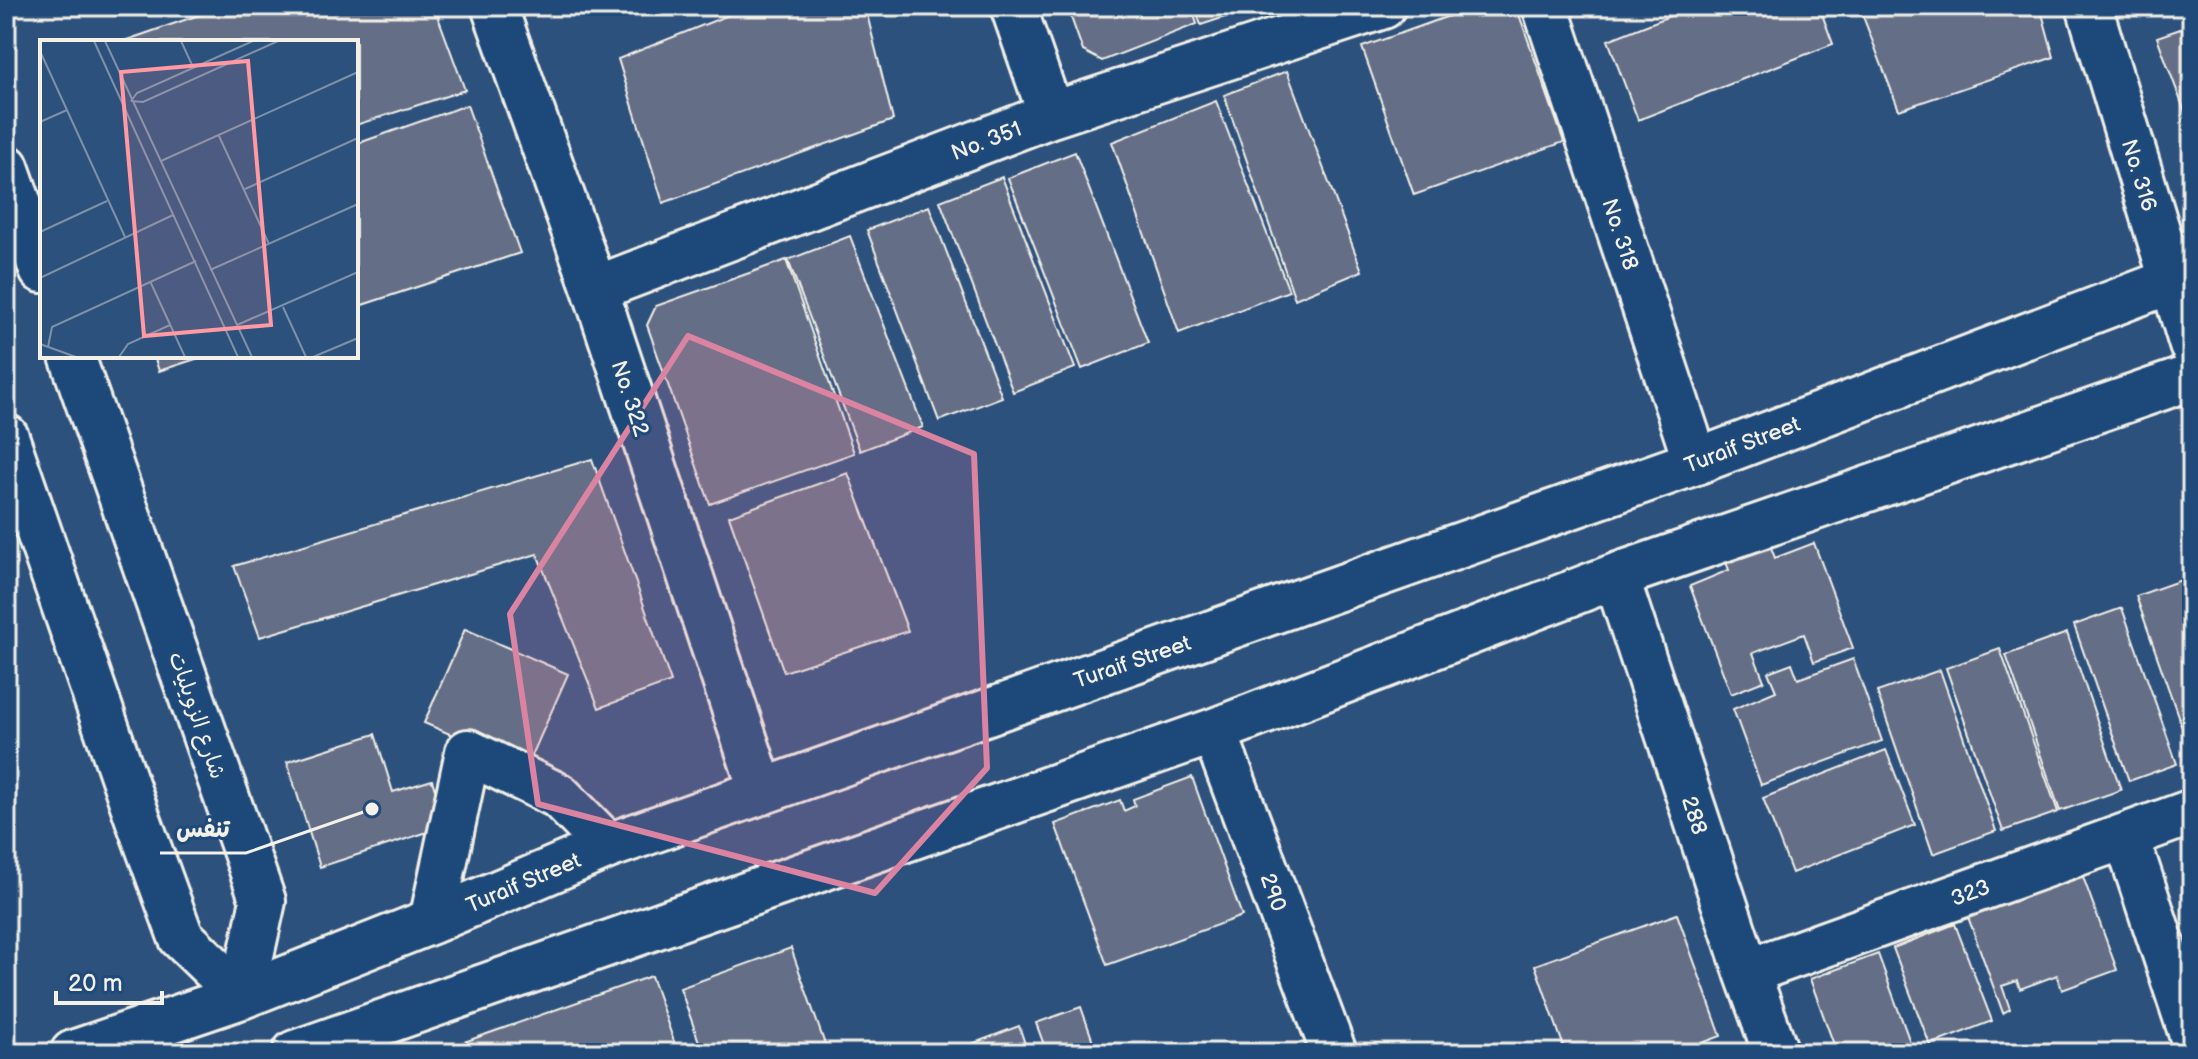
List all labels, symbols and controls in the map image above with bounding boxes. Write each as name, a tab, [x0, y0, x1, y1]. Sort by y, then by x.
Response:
inset map	[40, 40, 358, 358]
street label: No. 351	[948, 116, 1026, 167]
street label: No. 316	[2115, 136, 2162, 215]
street label: No. 318	[1595, 195, 1644, 274]
street label: No. 322	[605, 357, 654, 440]
street label: Turaif Street	[1681, 411, 1804, 480]
street label: Turaif Street	[1071, 630, 1195, 695]
street label: شارع الزويليات	[161, 648, 231, 783]
street label: 288	[1675, 793, 1712, 838]
callout: تنفس	[160, 805, 246, 853]
text: تنفس	[176, 815, 231, 844]
street label: Turaif Street	[462, 847, 585, 920]
street label: 290	[1253, 870, 1292, 915]
street label: 323	[1947, 874, 1994, 913]
scale bar	[56, 955, 162, 1005]
text: 20 m	[68, 969, 123, 998]

